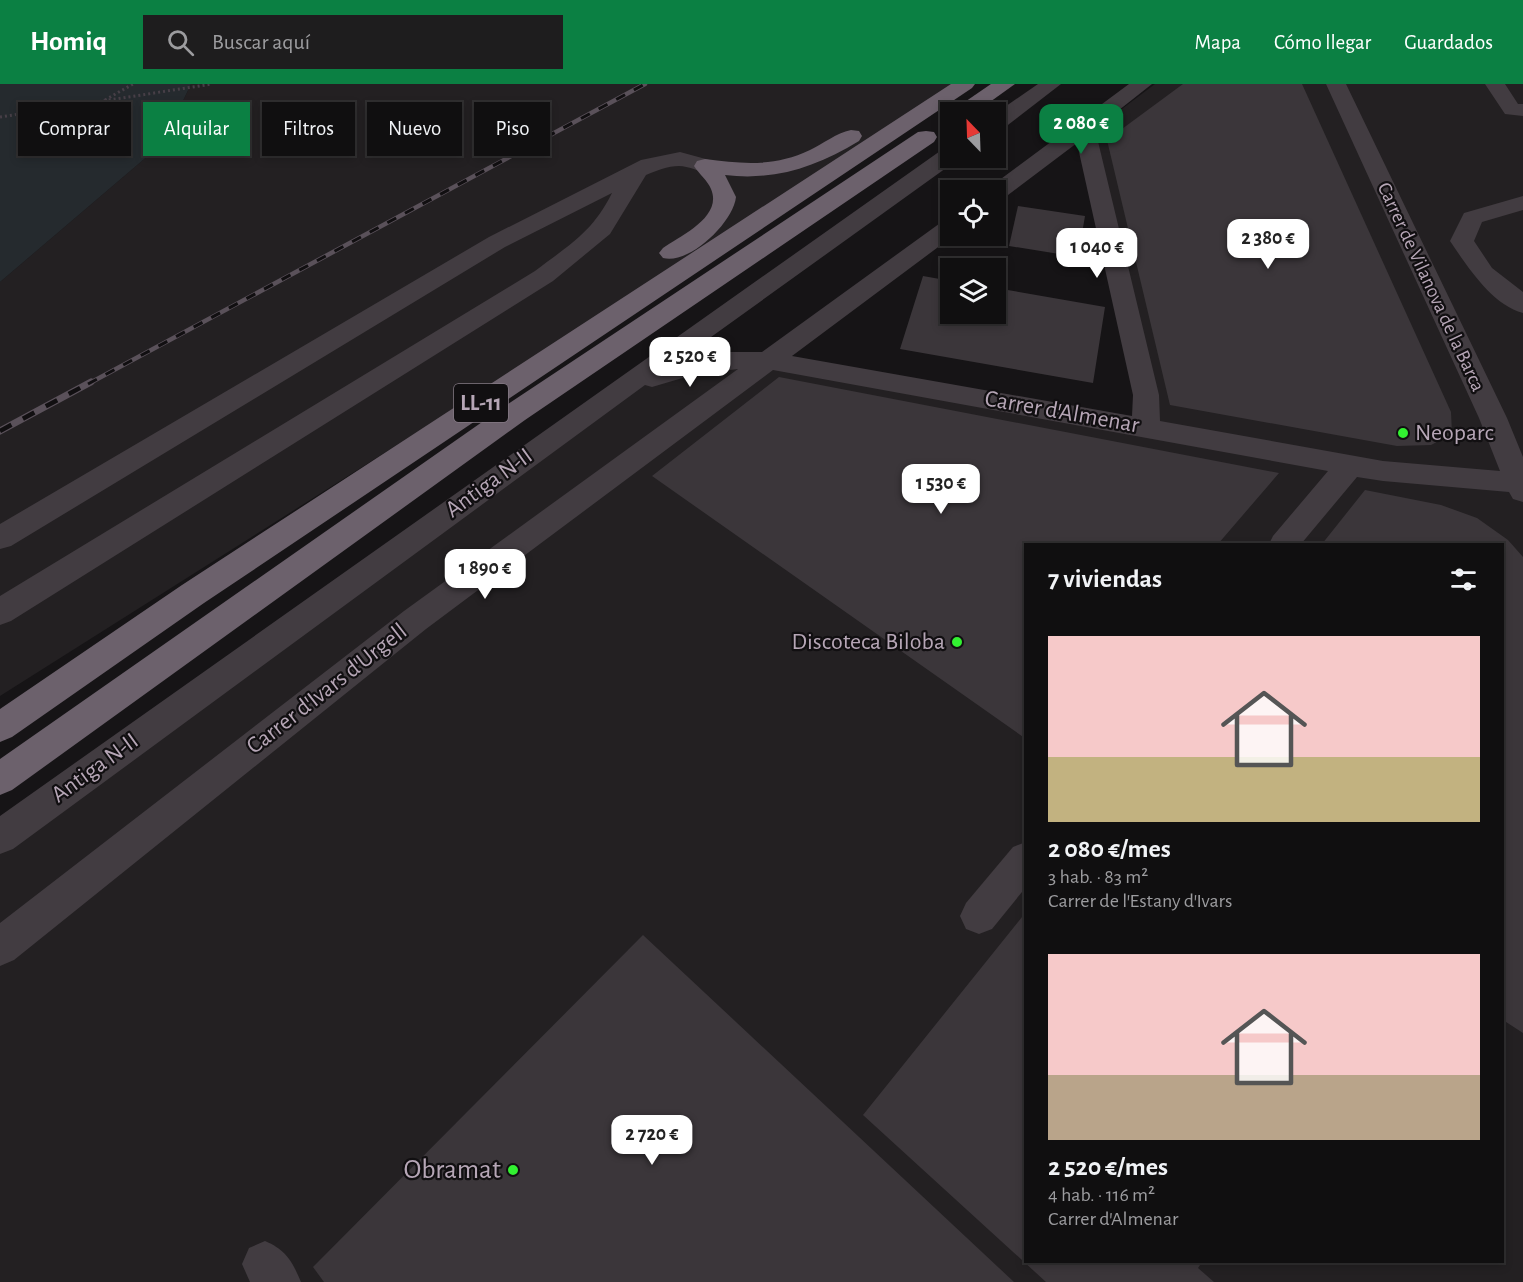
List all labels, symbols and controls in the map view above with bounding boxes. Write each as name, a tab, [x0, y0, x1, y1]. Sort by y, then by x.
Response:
search box	[143, 15, 563, 69]
icon: search	[164, 26, 197, 59]
text: Homiq	[30, 28, 107, 56]
text: Buscar aquí	[212, 31, 310, 53]
text: Mapa	[1195, 32, 1241, 53]
text: Cómo llegar	[1274, 32, 1371, 53]
text: Guardados	[1404, 32, 1493, 53]
chip: Comprar	[18, 102, 131, 156]
chip: Alquilar	[143, 102, 250, 156]
chip: Filtros	[262, 102, 355, 156]
chip: Nuevo	[367, 102, 462, 156]
chip: Piso	[474, 102, 550, 156]
north arrow	[940, 102, 1006, 168]
map controls	[940, 102, 1006, 324]
pin: 2 080 €	[1026, 104, 1136, 155]
text: 2 080 €	[1053, 113, 1109, 133]
street label: Carrer de Vilanova de la Barca	[1374, 179, 1488, 395]
button: locate	[940, 180, 1006, 246]
pin: 2 380 €	[1213, 219, 1323, 270]
pin: 1 040 €	[1042, 228, 1152, 279]
text: 2 380 €	[1241, 228, 1295, 248]
text: 1 040 €	[1070, 237, 1124, 257]
button: layers	[940, 258, 1006, 324]
pin: 2 520 €	[635, 337, 745, 388]
text: 2 520 €	[663, 346, 717, 366]
road number: LL-11	[454, 384, 508, 422]
street label: Carrer d'Almenar	[983, 387, 1141, 437]
place label: Neoparc	[1415, 421, 1494, 445]
marker: Neoparc	[1396, 426, 1410, 440]
street label: Antiga N-II	[441, 444, 537, 522]
pin: 1 530 €	[886, 464, 996, 515]
text: 1 530 €	[916, 473, 966, 493]
pin: 1 890 €	[430, 549, 540, 600]
text: 1 890 €	[459, 558, 511, 578]
icon: filters	[1447, 563, 1480, 596]
text: 7 viviendas	[1048, 566, 1162, 592]
street label: Carrer d'Ivars d'Urgell	[242, 619, 412, 759]
place label: Discoteca Biloba	[792, 630, 945, 654]
marker: Discoteca Biloba	[950, 635, 964, 649]
icon: home	[1210, 675, 1318, 783]
street label: Antiga N-II	[47, 729, 143, 807]
text: 2 080 €/mes	[1048, 836, 1171, 862]
text: 3 hab. · 83 m²	[1048, 867, 1148, 887]
text: Carrer de l'Estany d'Ivars	[1048, 891, 1232, 911]
icon: home	[1210, 993, 1318, 1101]
pin: 2 720 €	[597, 1115, 707, 1166]
text: 2 720 €	[625, 1124, 679, 1144]
text: 2 520 €/mes	[1048, 1154, 1168, 1180]
place label: Obramat	[403, 1156, 501, 1184]
marker: Obramat	[506, 1163, 520, 1177]
text: 4 hab. · 116 m²	[1048, 1185, 1155, 1205]
text: Carrer d'Almenar	[1048, 1209, 1178, 1229]

